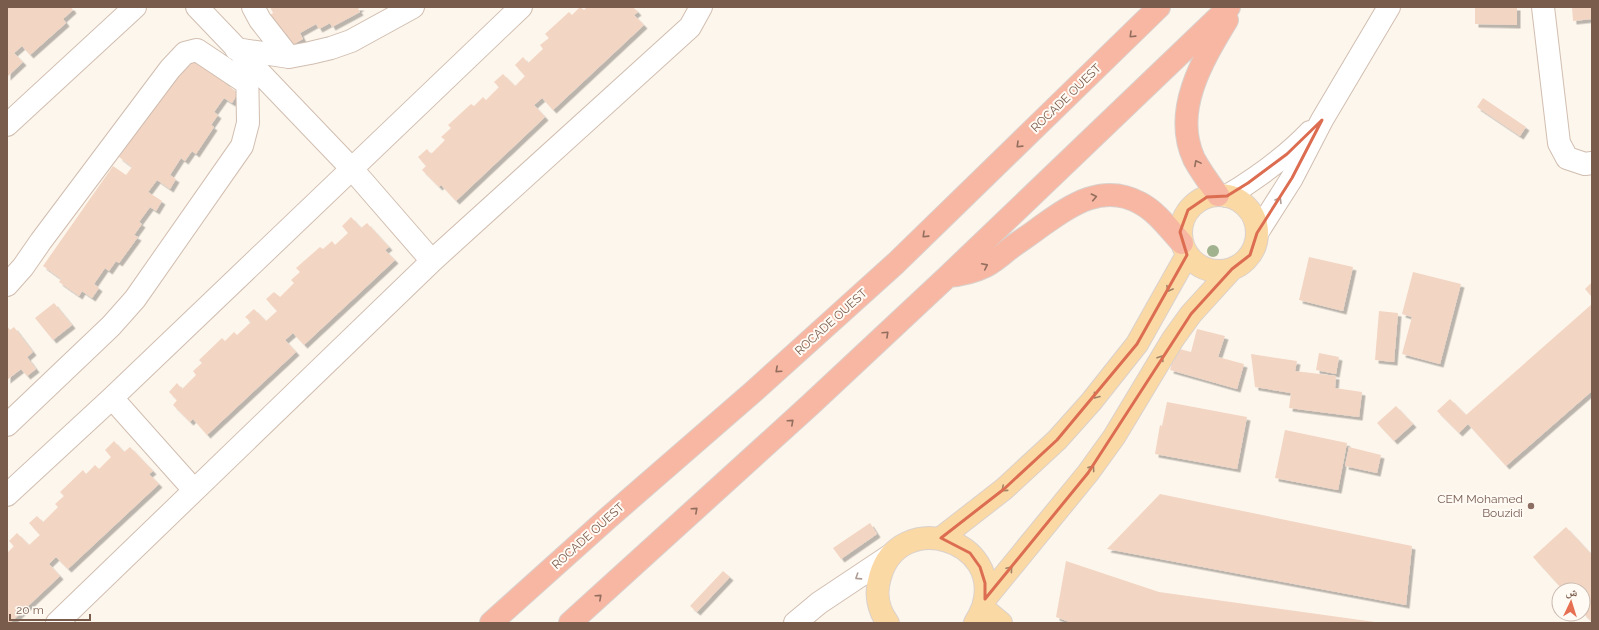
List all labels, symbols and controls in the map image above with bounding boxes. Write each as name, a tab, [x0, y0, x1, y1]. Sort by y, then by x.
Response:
one-way arrow	[1129, 30, 1137, 38]
street label: ROCADE OUEST	[1028, 61, 1104, 135]
one-way arrow	[1016, 140, 1024, 148]
one-way arrow	[1194, 159, 1201, 167]
one-way arrow	[1091, 194, 1097, 202]
one-way arrow	[1274, 197, 1281, 204]
one-way arrow	[922, 230, 930, 238]
one-way arrow	[981, 263, 988, 271]
one-way arrow	[1166, 285, 1173, 292]
street label: ROCADE OUEST	[792, 286, 870, 358]
one-way arrow	[881, 331, 889, 339]
one-way arrow	[1157, 355, 1164, 362]
one-way arrow	[775, 365, 782, 372]
one-way arrow	[1093, 392, 1100, 399]
one-way arrow	[786, 420, 794, 427]
one-way arrow	[1087, 466, 1094, 473]
one-way arrow	[1002, 484, 1009, 491]
place label: CEM Mohamed Bouzidi	[1437, 492, 1523, 520]
street label: ROCADE OUEST	[549, 500, 627, 572]
marker: CEM Mohamed Bouzidi	[1526, 501, 1536, 511]
one-way arrow	[690, 507, 698, 514]
one-way arrow	[1005, 567, 1012, 574]
one-way arrow	[855, 572, 862, 580]
north arrow	[1551, 582, 1591, 622]
text: ش	[1565, 586, 1578, 600]
one-way arrow	[594, 595, 601, 602]
scale bar	[10, 596, 90, 622]
text: 20 m	[16, 603, 44, 617]

